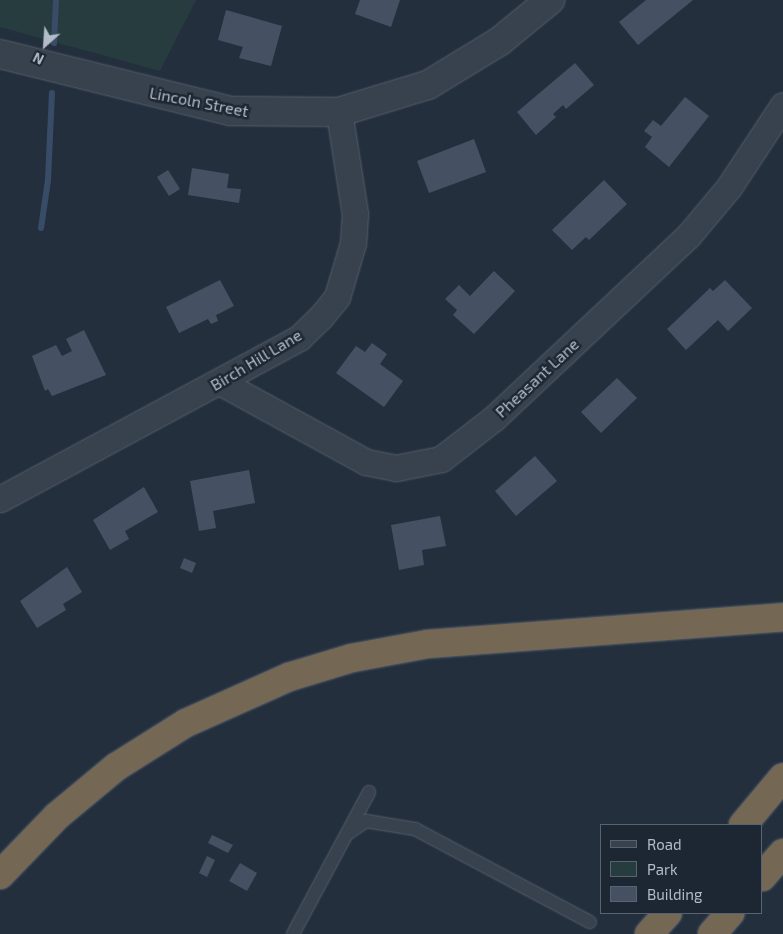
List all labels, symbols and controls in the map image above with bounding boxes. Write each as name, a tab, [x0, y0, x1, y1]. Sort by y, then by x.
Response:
north arrow	[20, 20, 70, 70]
text: N	[30, 49, 46, 69]
street label: Lincoln Street	[148, 83, 250, 121]
street label: Birch Hill Lane	[207, 325, 305, 395]
street label: Pheasant Lane	[491, 335, 583, 421]
legend	[600, 824, 763, 914]
text: Road	[647, 835, 682, 853]
text: Park	[647, 860, 678, 878]
text: Building	[647, 885, 702, 903]

